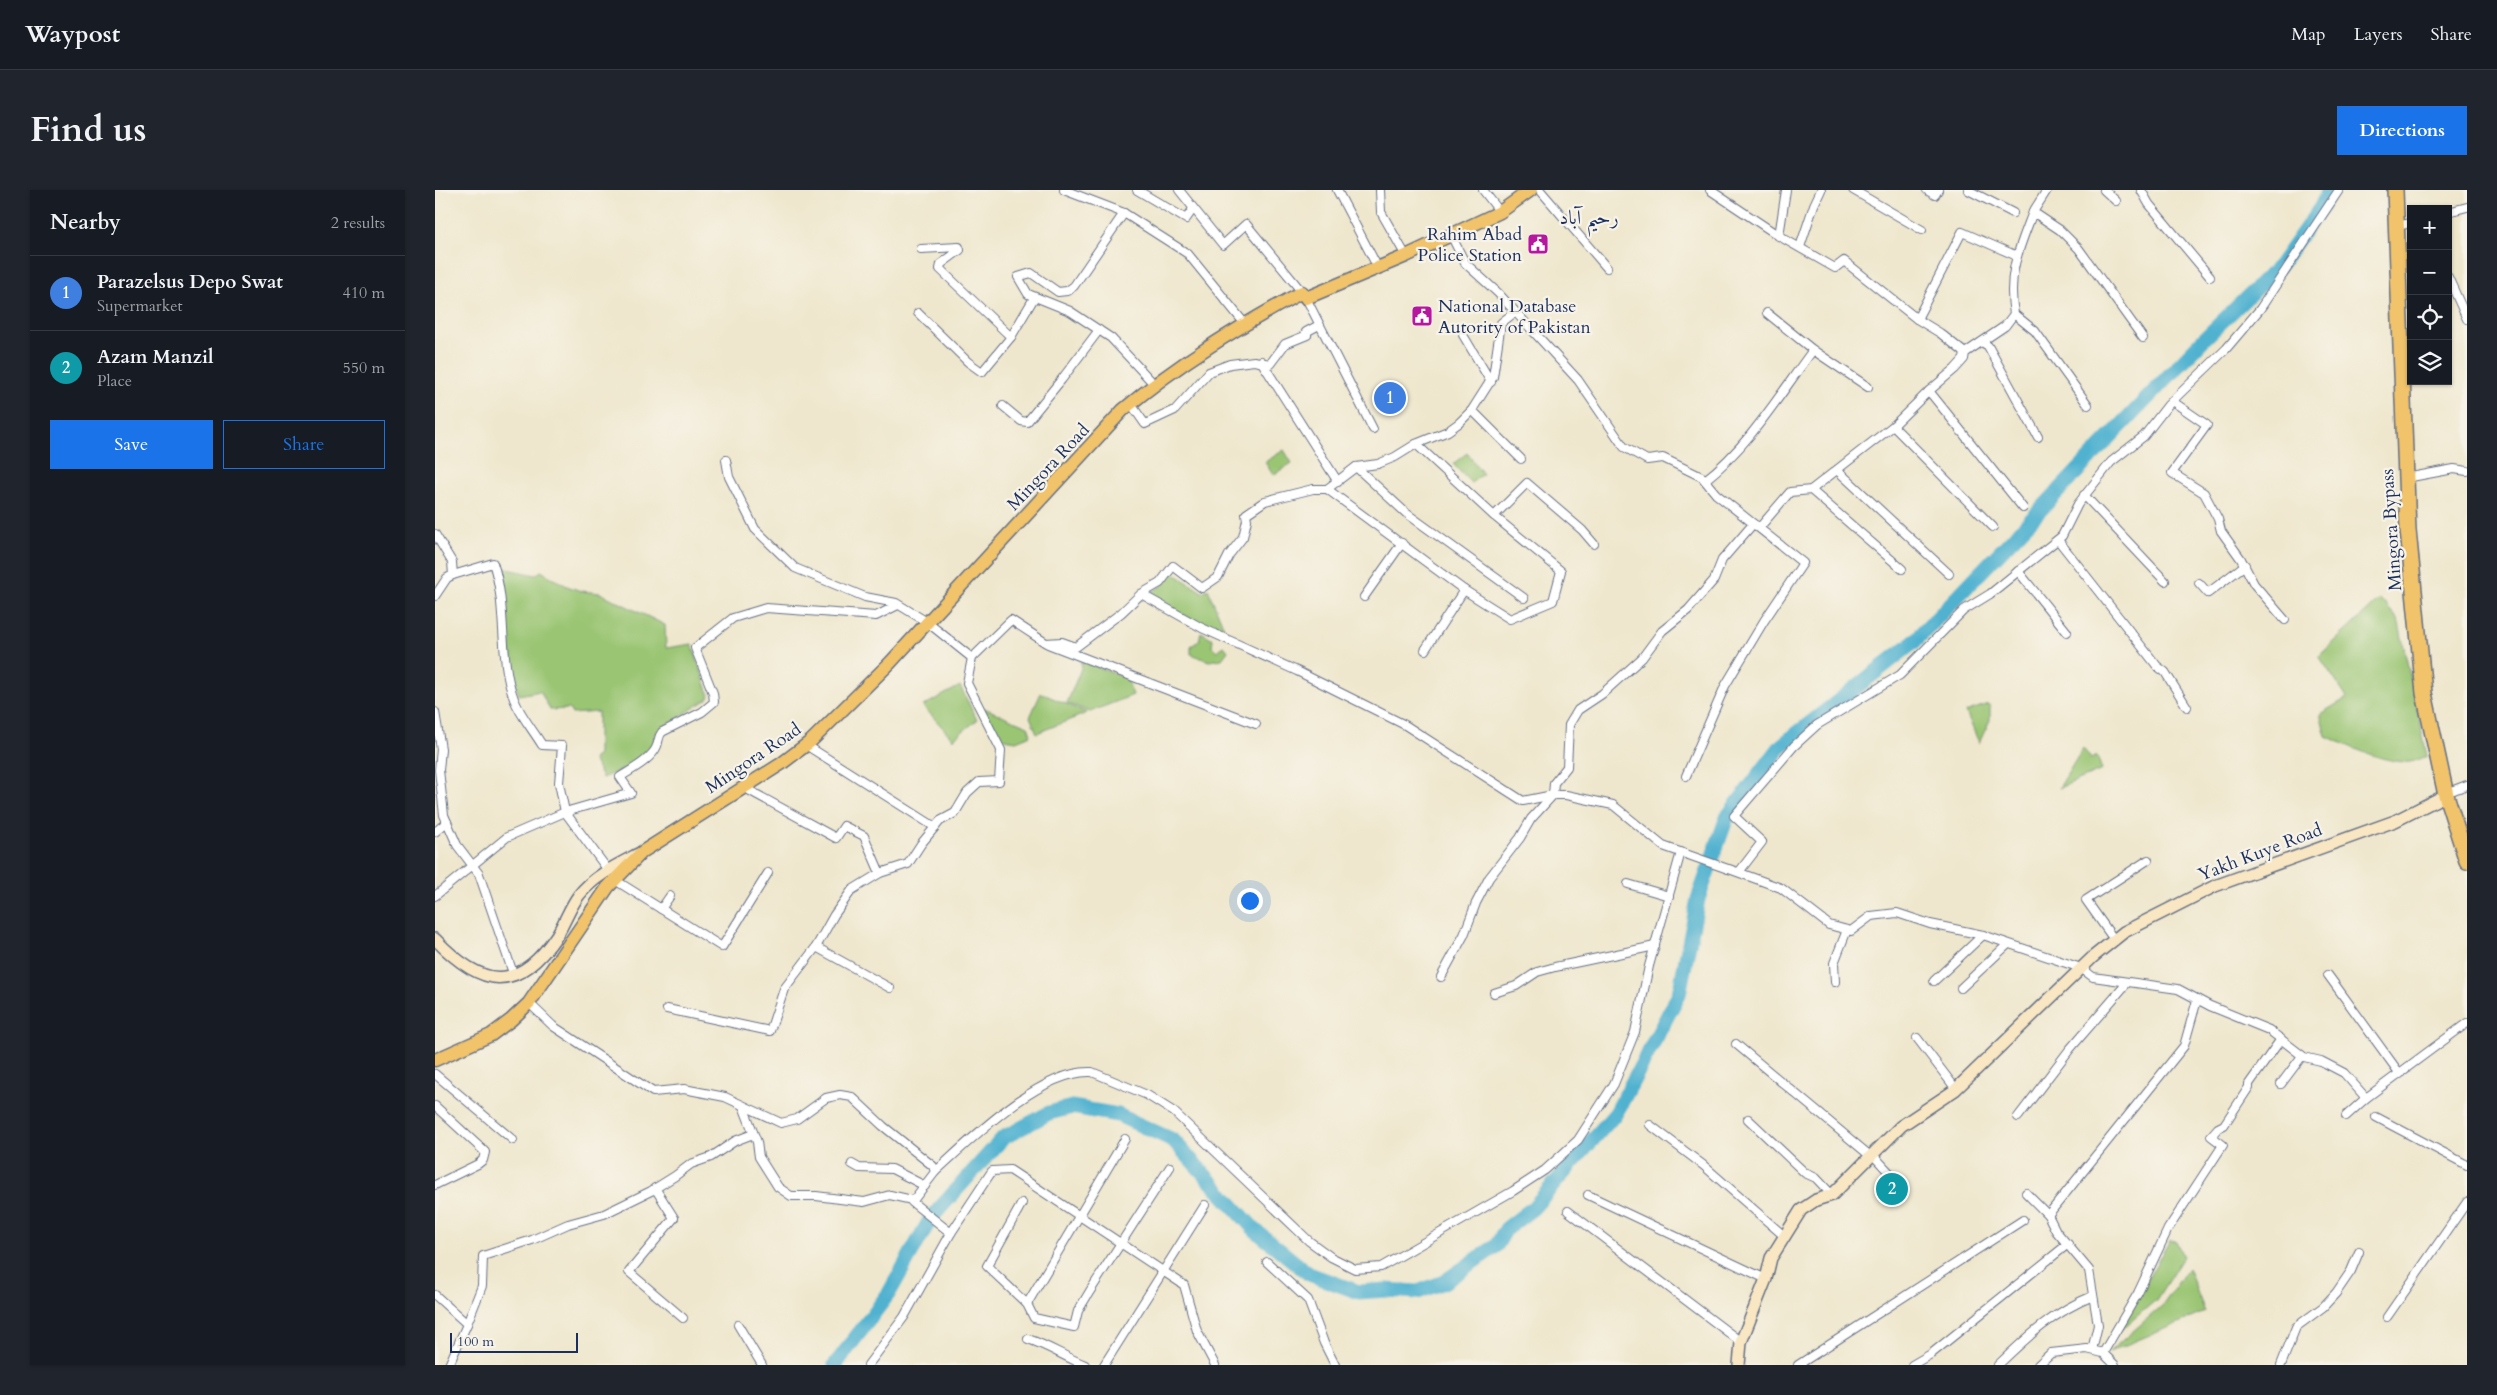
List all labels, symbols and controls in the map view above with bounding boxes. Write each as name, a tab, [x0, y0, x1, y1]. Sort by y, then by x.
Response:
text: Waypost	[25, 18, 120, 51]
text: Map	[2291, 22, 2326, 47]
text: Layers	[2354, 22, 2403, 47]
text: Share	[2431, 22, 2472, 47]
text: Find us	[30, 106, 146, 154]
button: Directions	[2337, 106, 2467, 155]
district label: رحیم آباد	[1559, 204, 1619, 237]
map controls	[2407, 205, 2452, 385]
button: +	[2407, 205, 2452, 250]
text: Nearby	[50, 208, 121, 237]
text: 2 results	[331, 212, 385, 234]
place label: Rahim Abad Police Station	[1418, 222, 1523, 268]
public building icon: Rahim Abad Police Station	[1526, 232, 1550, 256]
button: −	[2407, 250, 2452, 295]
text: Parazelsus Depo Swat	[97, 269, 283, 295]
text: 1	[62, 282, 70, 304]
text: 410 m	[343, 282, 385, 304]
place label: National Database Autority of Pakistan	[1438, 294, 1591, 340]
text: Supermarket	[97, 295, 183, 317]
button: locate	[2407, 295, 2452, 340]
public building icon: National Database Autority of Pakistan	[1410, 304, 1434, 328]
button: layers	[2407, 340, 2452, 385]
text: Azam Manzil	[97, 344, 214, 370]
text: 2	[62, 357, 70, 379]
text: 550 m	[343, 357, 385, 379]
text: Place	[97, 370, 132, 392]
pin: 1	[1374, 379, 1406, 417]
street label: Mingora Road	[1001, 418, 1096, 516]
button: Save	[50, 420, 213, 469]
button: Share	[223, 420, 385, 469]
street label: Mingora Bypass	[2375, 468, 2408, 592]
street label: Mingora Road	[700, 717, 807, 800]
street label: Yakh Kuye Road	[2195, 817, 2326, 888]
your location	[1237, 888, 1263, 914]
pin: 2	[1876, 1170, 1908, 1208]
scale bar	[450, 1330, 577, 1353]
text: 100 m	[457, 1332, 494, 1351]

